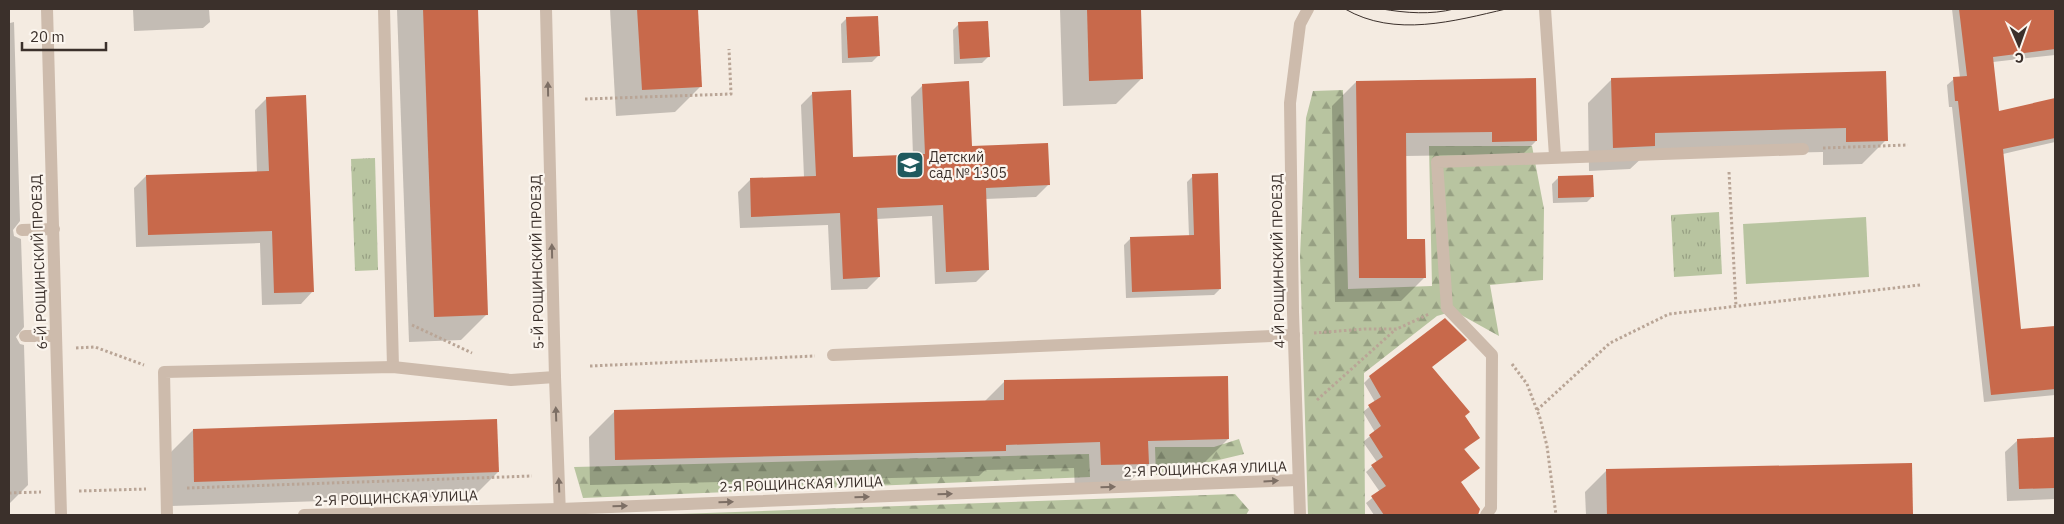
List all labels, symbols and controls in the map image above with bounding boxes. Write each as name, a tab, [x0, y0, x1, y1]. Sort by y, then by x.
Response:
scale bar	[22, 20, 106, 52]
north arrow	[1994, 20, 2044, 70]
text: 20 m	[30, 27, 65, 46]
text: С	[2015, 49, 2024, 67]
one-way arrow	[544, 80, 552, 96]
place label: Детский сад № 1305	[929, 148, 1007, 182]
school or university icon: Детский сад № 1305	[895, 150, 925, 180]
street label: 4-Й РОЩИНСКИЙ ПРОЕЗД	[1266, 173, 1289, 349]
street label: 6-Й РОЩИНСКИЙ ПРОЕЗД	[26, 174, 51, 350]
street label: 5-Й РОЩИНСКИЙ ПРОЕЗД	[525, 174, 548, 350]
one-way arrow	[548, 243, 556, 259]
one-way arrow	[552, 405, 560, 421]
street label: 2-Я РОЩИНСКАЯ УЛИЦА	[1123, 457, 1287, 481]
street label: 2-Я РОЩИНСКАЯ УЛИЦА	[719, 472, 883, 496]
one-way arrow	[555, 477, 563, 493]
one-way arrow	[1263, 477, 1279, 485]
one-way arrow	[1100, 483, 1116, 491]
street label: 2-Я РОЩИНСКАЯ УЛИЦА	[314, 486, 478, 510]
one-way arrow	[938, 489, 954, 497]
one-way arrow	[855, 492, 871, 500]
one-way arrow	[718, 498, 734, 506]
one-way arrow	[612, 502, 628, 510]

